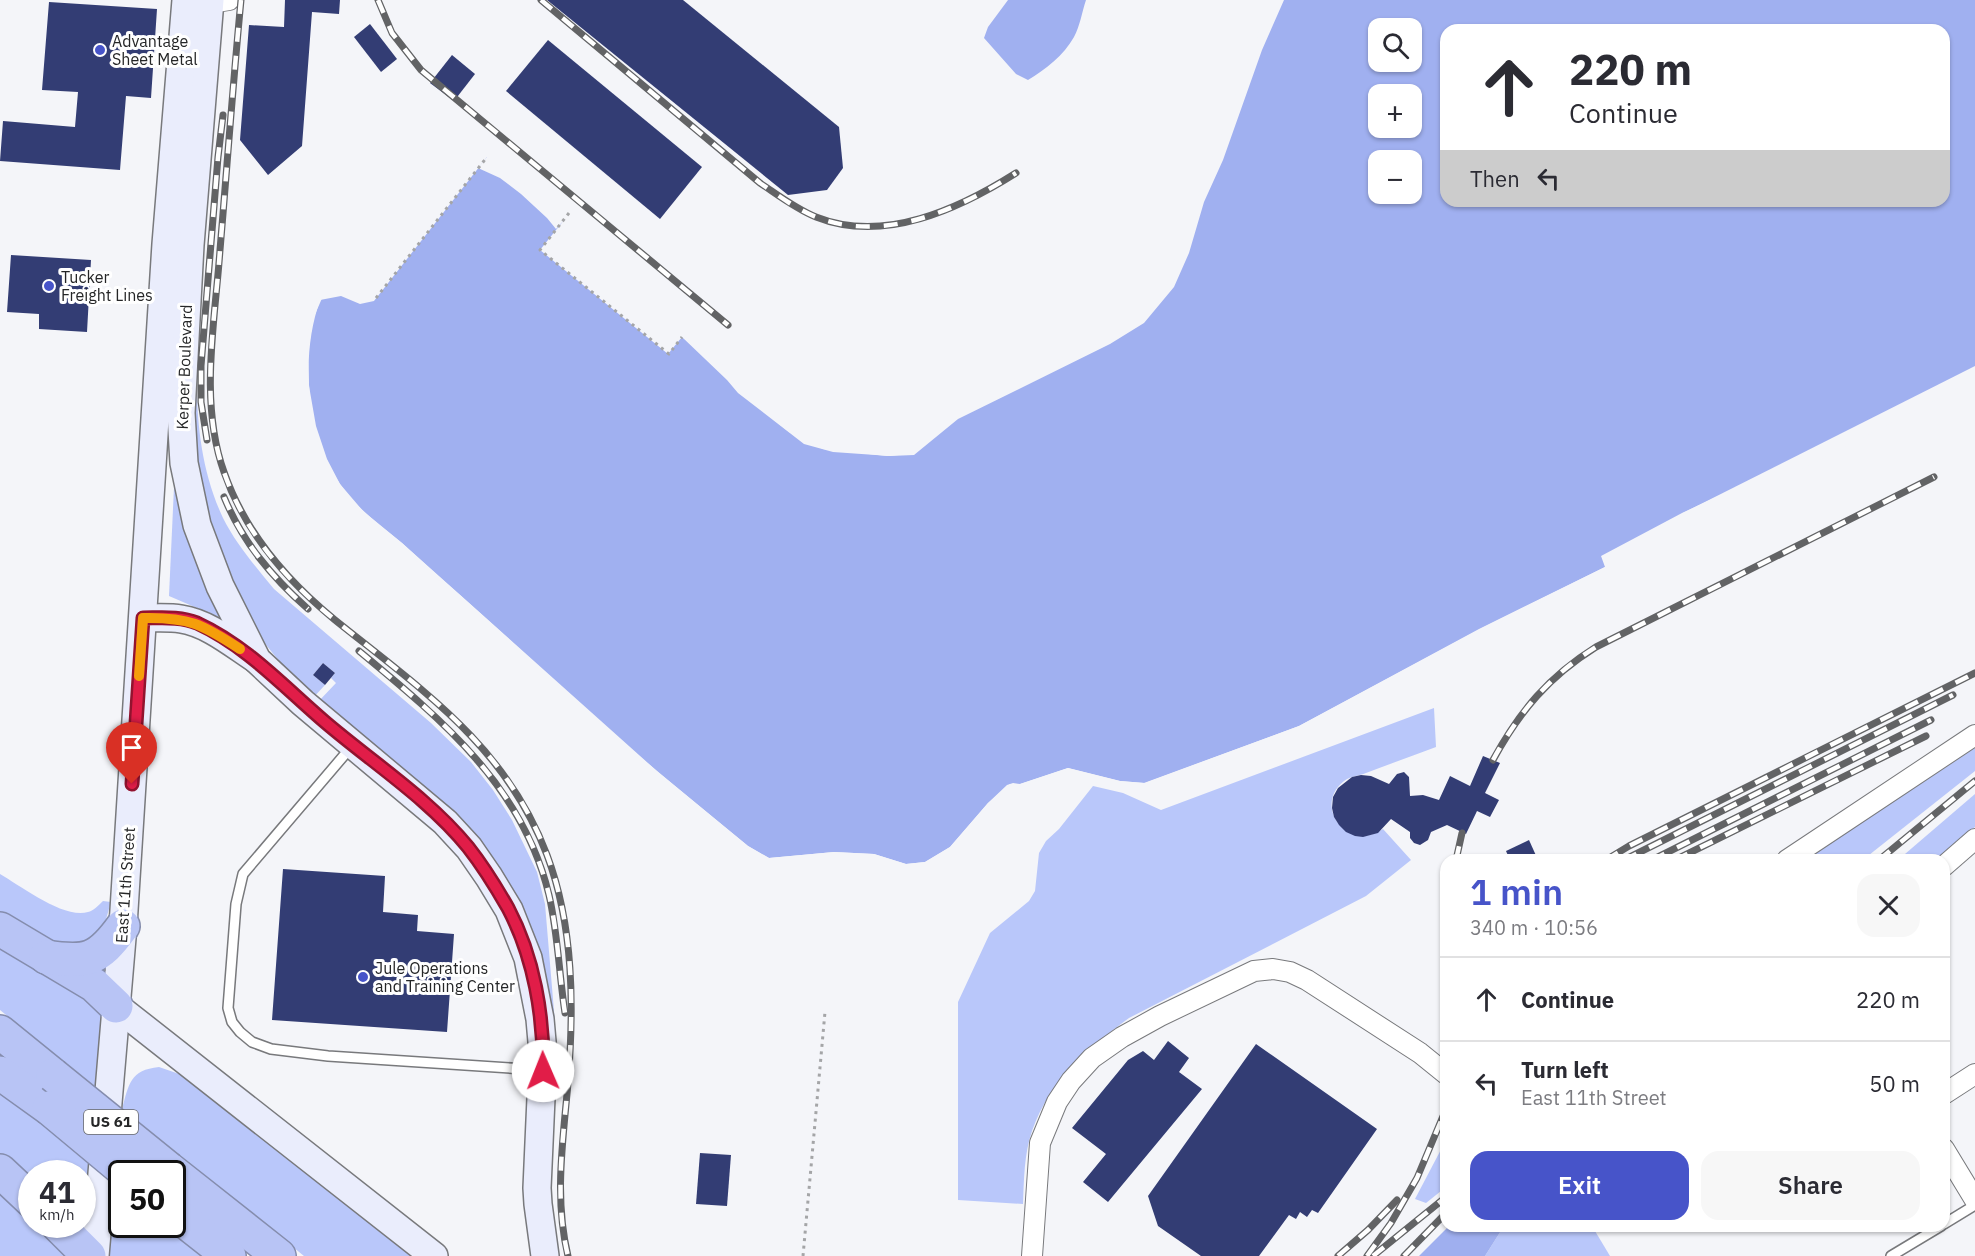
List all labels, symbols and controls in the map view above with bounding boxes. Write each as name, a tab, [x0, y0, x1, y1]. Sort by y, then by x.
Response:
map controls	[1368, 18, 1422, 204]
button: search	[1368, 18, 1422, 72]
place label: Advantage Sheet Metal	[112, 31, 198, 69]
text: 220 m	[1569, 42, 1692, 97]
marker: Advantage Sheet Metal	[93, 43, 107, 57]
icon: ahead	[1470, 48, 1548, 126]
button: +	[1368, 84, 1422, 138]
text: Continue	[1569, 95, 1678, 130]
button: −	[1368, 150, 1422, 204]
icon: left	[1532, 162, 1565, 195]
text: Then	[1470, 164, 1520, 193]
place label: Tucker Freight Lines	[61, 267, 153, 305]
marker: Tucker Freight Lines	[42, 279, 56, 293]
street label: Kerper Boulevard	[172, 304, 196, 430]
pin	[106, 722, 157, 784]
icon: arrive	[115, 731, 148, 764]
street label: East 11th Street	[111, 826, 139, 944]
text: 1 min	[1470, 868, 1563, 915]
button: close	[1857, 874, 1920, 937]
text: 340 m · 10:56	[1470, 914, 1598, 941]
place label: Jule Operations and Training Center	[375, 958, 515, 996]
marker: Jule Operations and Training Center	[356, 970, 370, 984]
icon: ahead	[1470, 983, 1503, 1016]
text: Continue	[1521, 985, 1614, 1014]
text: 220 m	[1856, 985, 1920, 1014]
position arrow	[511, 1039, 575, 1103]
text: Turn left	[1521, 1055, 1609, 1084]
icon: left	[1470, 1067, 1503, 1100]
text: 50 m	[1869, 1069, 1920, 1098]
text: East 11th Street	[1521, 1084, 1667, 1111]
road number: US 61	[84, 1110, 138, 1134]
button: Exit	[1470, 1151, 1689, 1220]
button: Share	[1701, 1151, 1920, 1220]
speed limit sign: 50	[108, 1160, 186, 1238]
text: 41	[39, 1172, 75, 1211]
text: km/h	[39, 1205, 75, 1224]

